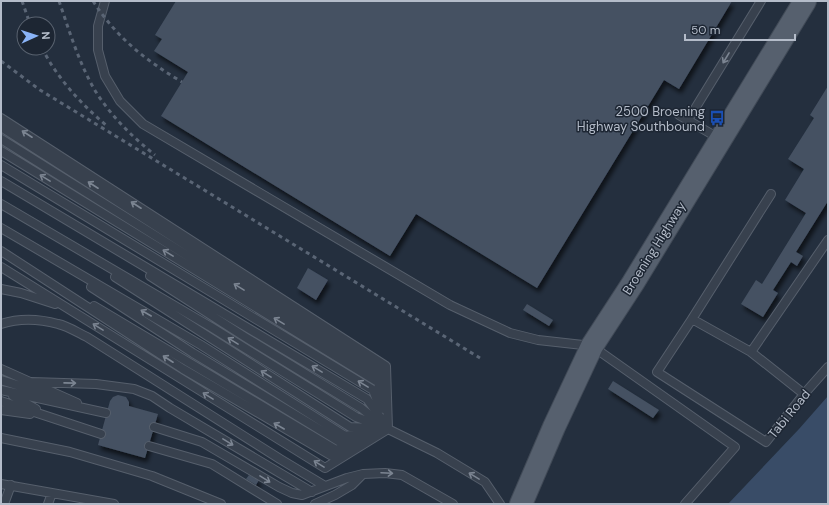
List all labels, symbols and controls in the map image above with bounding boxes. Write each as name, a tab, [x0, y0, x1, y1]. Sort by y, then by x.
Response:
north arrow	[16, 16, 56, 56]
scale bar	[685, 16, 795, 42]
text: 50 m	[691, 22, 720, 38]
text: N	[39, 31, 53, 40]
one-way arrow	[722, 52, 730, 64]
place label: 2500 Broening Highway Southbound	[577, 103, 705, 135]
bus stop icon: 2500 Broening Highway Southbound	[708, 109, 726, 127]
one-way arrow	[22, 130, 33, 138]
one-way arrow	[39, 174, 51, 182]
one-way arrow	[87, 181, 99, 189]
street label: Broening Highway	[619, 198, 689, 298]
one-way arrow	[130, 200, 142, 208]
one-way arrow	[162, 249, 174, 257]
one-way arrow	[233, 283, 245, 291]
one-way arrow	[140, 309, 152, 317]
one-way arrow	[274, 317, 285, 325]
one-way arrow	[93, 323, 104, 331]
one-way arrow	[228, 337, 239, 345]
one-way arrow	[162, 355, 173, 363]
one-way arrow	[311, 365, 323, 373]
one-way arrow	[260, 370, 272, 378]
one-way arrow	[63, 379, 76, 387]
one-way arrow	[357, 380, 369, 388]
street label: Tabi Road	[764, 386, 814, 442]
one-way arrow	[202, 391, 214, 399]
one-way arrow	[273, 421, 285, 429]
one-way arrow	[222, 439, 234, 447]
one-way arrow	[314, 460, 325, 468]
one-way arrow	[380, 470, 393, 477]
one-way arrow	[468, 471, 480, 479]
one-way arrow	[259, 475, 271, 483]

